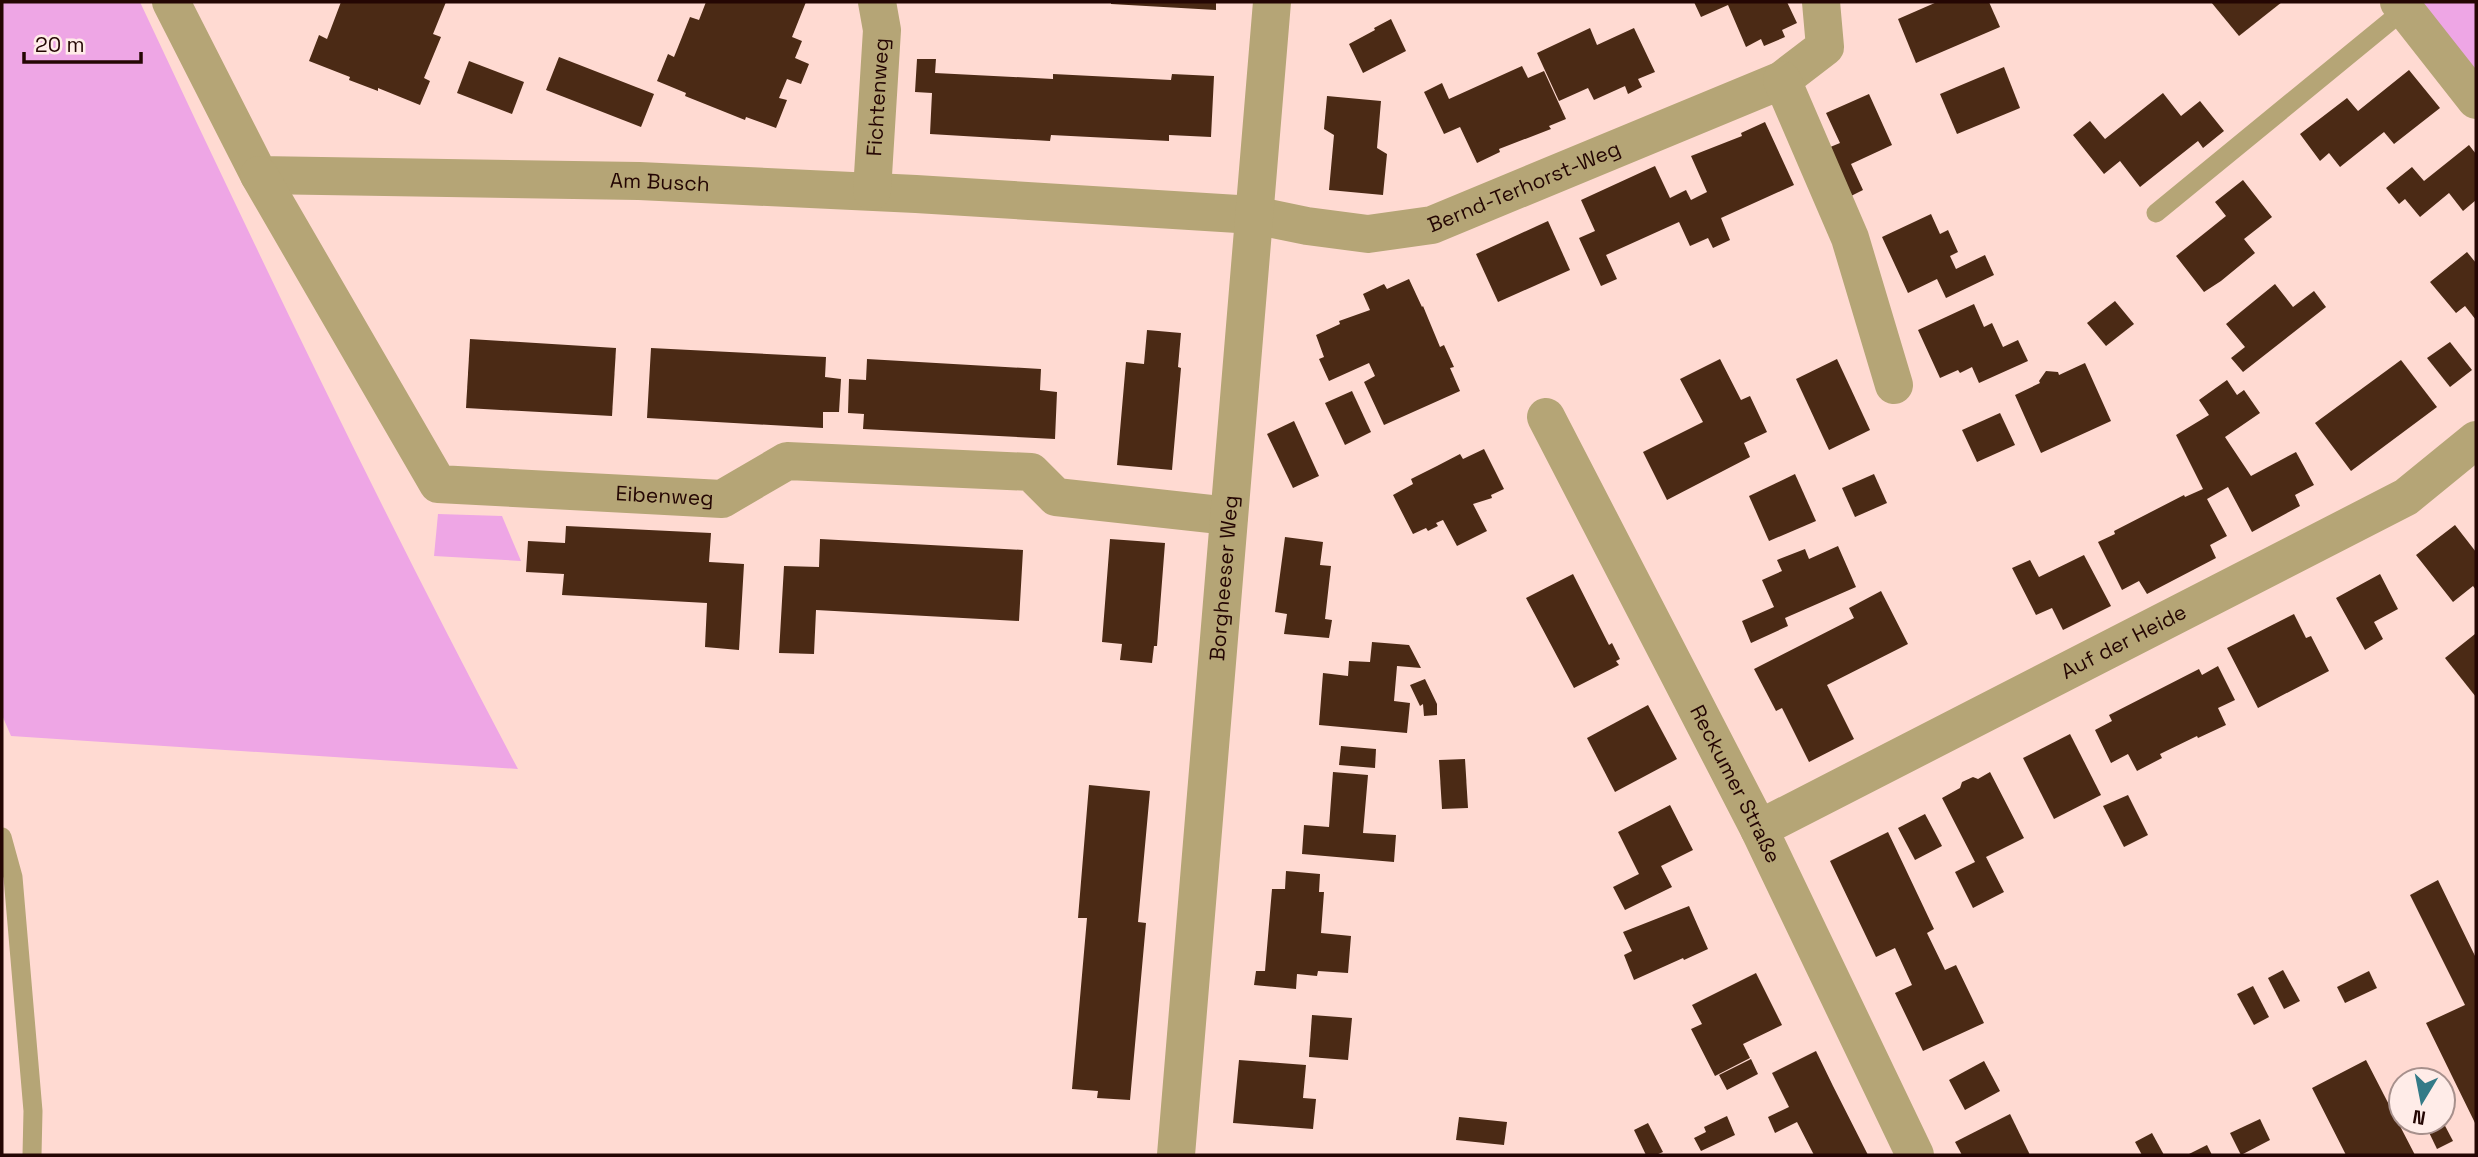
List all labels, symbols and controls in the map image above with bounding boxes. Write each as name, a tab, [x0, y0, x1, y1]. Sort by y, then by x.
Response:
scale bar	[24, 21, 142, 65]
text: 20 m	[35, 31, 85, 58]
street label: Fichtenweg	[860, 37, 894, 157]
street label: Bernd-Terhorst-Weg	[1424, 135, 1624, 238]
street label: Am Busch	[610, 167, 710, 197]
street label: Eibenweg	[615, 479, 714, 512]
street label: Borgheeser Weg	[1203, 494, 1244, 662]
street label: Auf der Heide	[2056, 598, 2191, 685]
street label: Reckumer Straße	[1684, 700, 1787, 867]
north arrow	[2387, 1066, 2457, 1136]
text: N	[2411, 1104, 2428, 1131]

